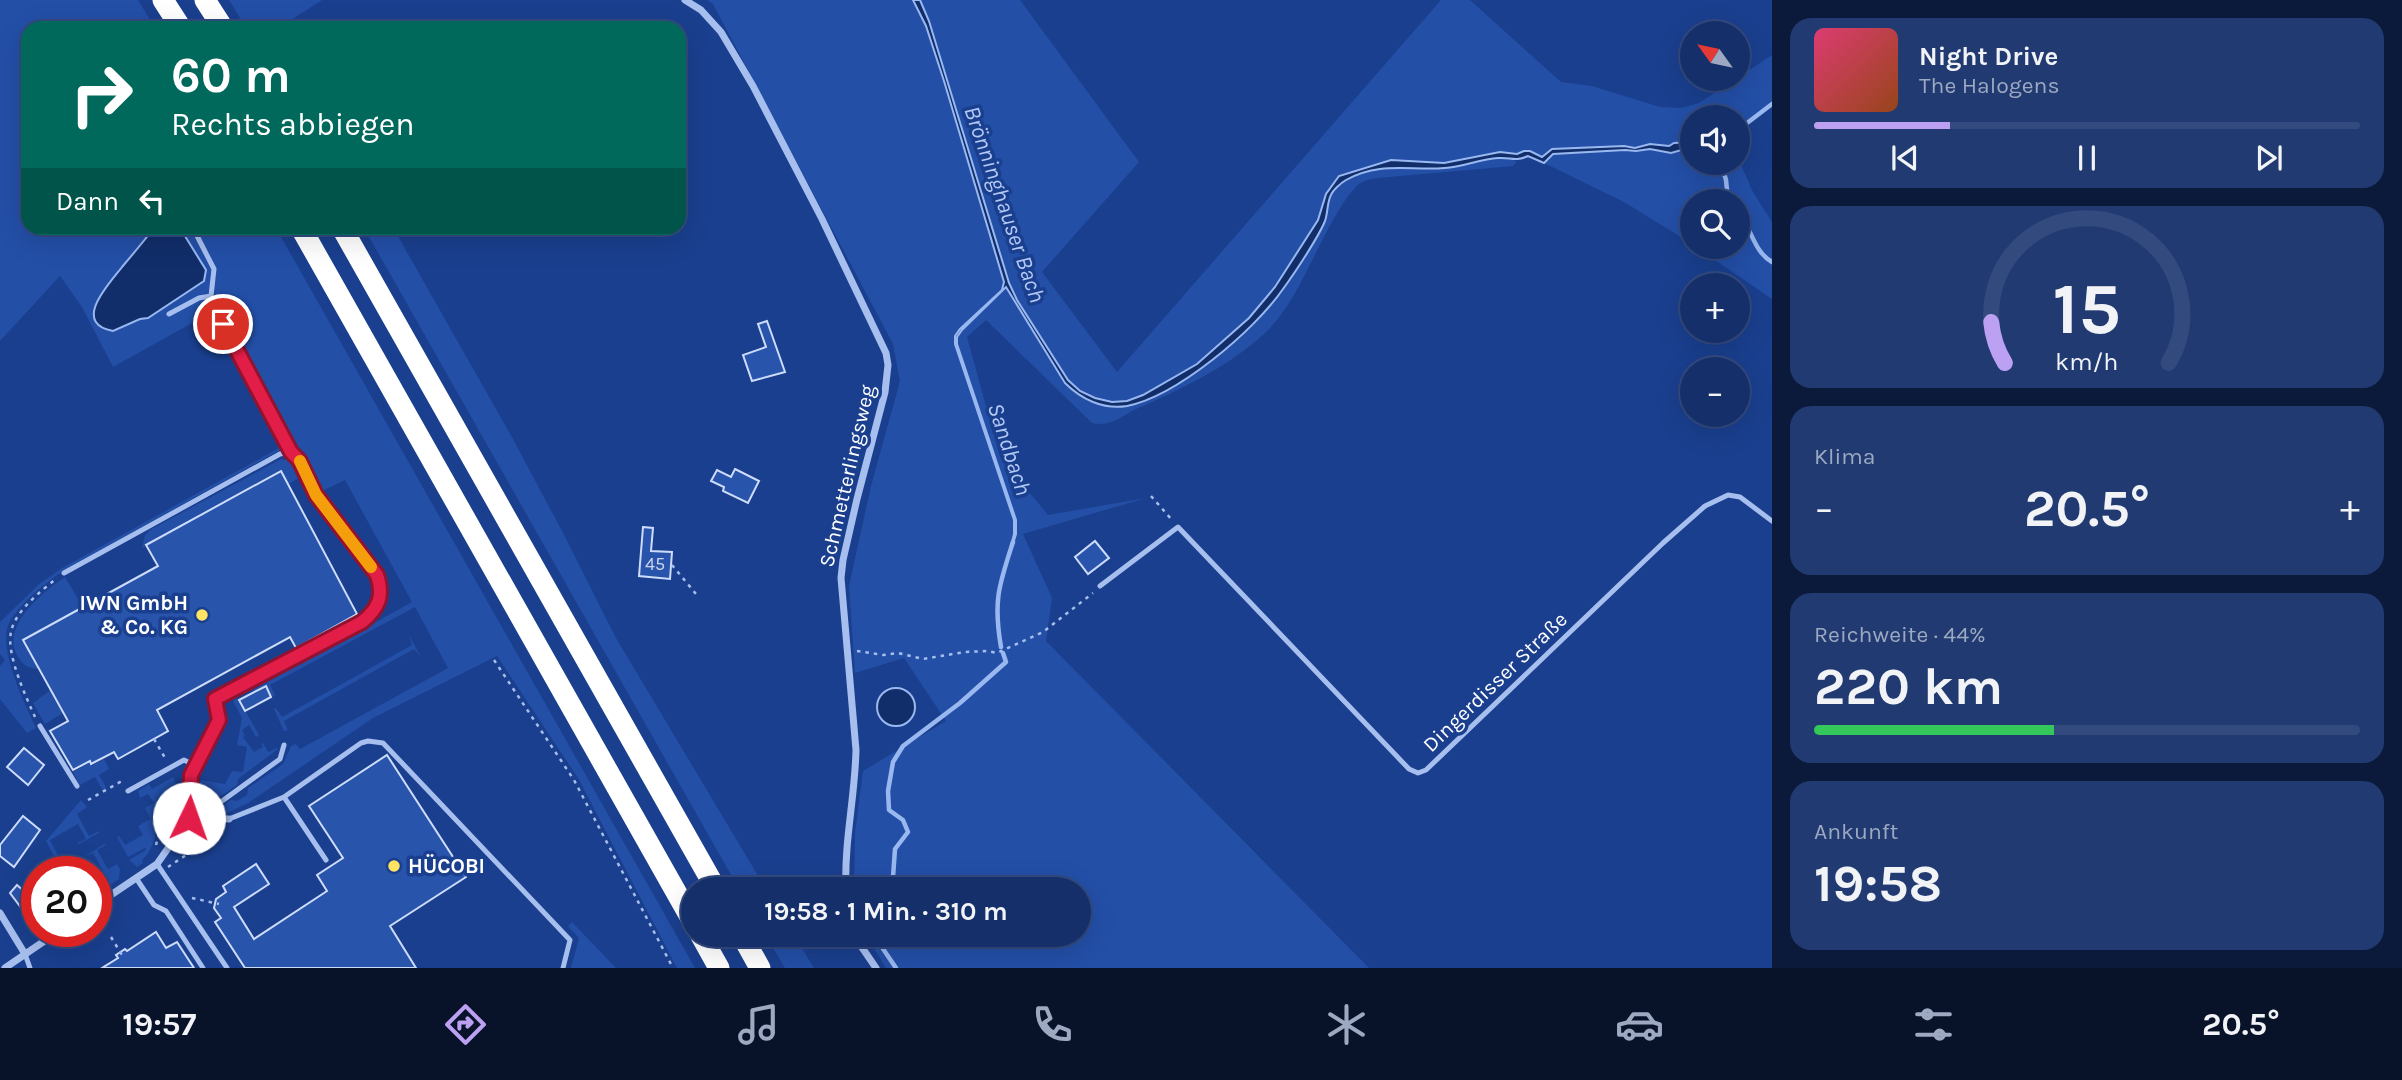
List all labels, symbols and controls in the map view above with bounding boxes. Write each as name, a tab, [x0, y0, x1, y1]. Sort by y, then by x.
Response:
north arrow	[1680, 21, 1750, 91]
map controls	[1680, 21, 1750, 427]
text: Night Drive	[1919, 41, 2058, 72]
text: 60 m	[171, 47, 291, 104]
icon: right	[56, 49, 147, 140]
text: The Halogens	[1919, 72, 2059, 99]
water label: Brönninghauser Bach	[958, 102, 1051, 306]
button: sound	[1680, 105, 1750, 175]
text: Rechts abbiegen	[171, 106, 415, 143]
icon: previous	[1886, 139, 1924, 177]
icon: pause	[2068, 139, 2106, 177]
icon: next	[2250, 139, 2288, 177]
icon: left	[133, 182, 171, 220]
text: Dann	[56, 186, 119, 217]
button: search	[1680, 189, 1750, 259]
text: 15	[2053, 266, 2121, 351]
button: +	[1680, 273, 1750, 343]
pin	[193, 294, 253, 354]
icon: arrive	[204, 305, 242, 343]
text: km/h	[2055, 346, 2119, 375]
button: −	[1680, 357, 1750, 427]
street label: Schmetterlingsweg	[814, 382, 880, 569]
water label: Sandbach	[982, 399, 1037, 499]
text: Klima	[1814, 443, 1875, 470]
text: 20.5°	[2024, 478, 2150, 539]
text: −	[1814, 486, 1834, 531]
text: +	[2340, 486, 2360, 531]
house number: 45	[645, 553, 665, 575]
place label: IWN GmbH & Co. KG	[80, 591, 188, 639]
marker: IWN GmbH & Co. KG	[194, 607, 210, 623]
street label: Dingerdisser Straße	[1418, 607, 1572, 757]
text: Reichweite · 44%	[1814, 621, 1986, 648]
text: 220 km	[1814, 656, 2003, 717]
position arrow	[152, 781, 226, 855]
text: Ankunft	[1814, 818, 1898, 845]
text: 19:58	[1814, 853, 1942, 914]
place label: HÜCOBI	[408, 854, 485, 878]
speed limit sign: 20	[21, 856, 112, 947]
marker: HÜCOBI	[386, 858, 402, 874]
text: 19:58 · 1 Min. · 310 m	[764, 896, 1008, 927]
icon: directions	[441, 1000, 490, 1049]
icon: music	[734, 1000, 783, 1049]
icon: phone	[1028, 1000, 1077, 1049]
icon: climate	[1322, 1000, 1371, 1049]
icon: car	[1615, 1000, 1664, 1049]
icon: filters	[1909, 1000, 1958, 1049]
text: 19:57	[122, 1006, 196, 1043]
text: 20.5°	[2202, 1006, 2280, 1043]

